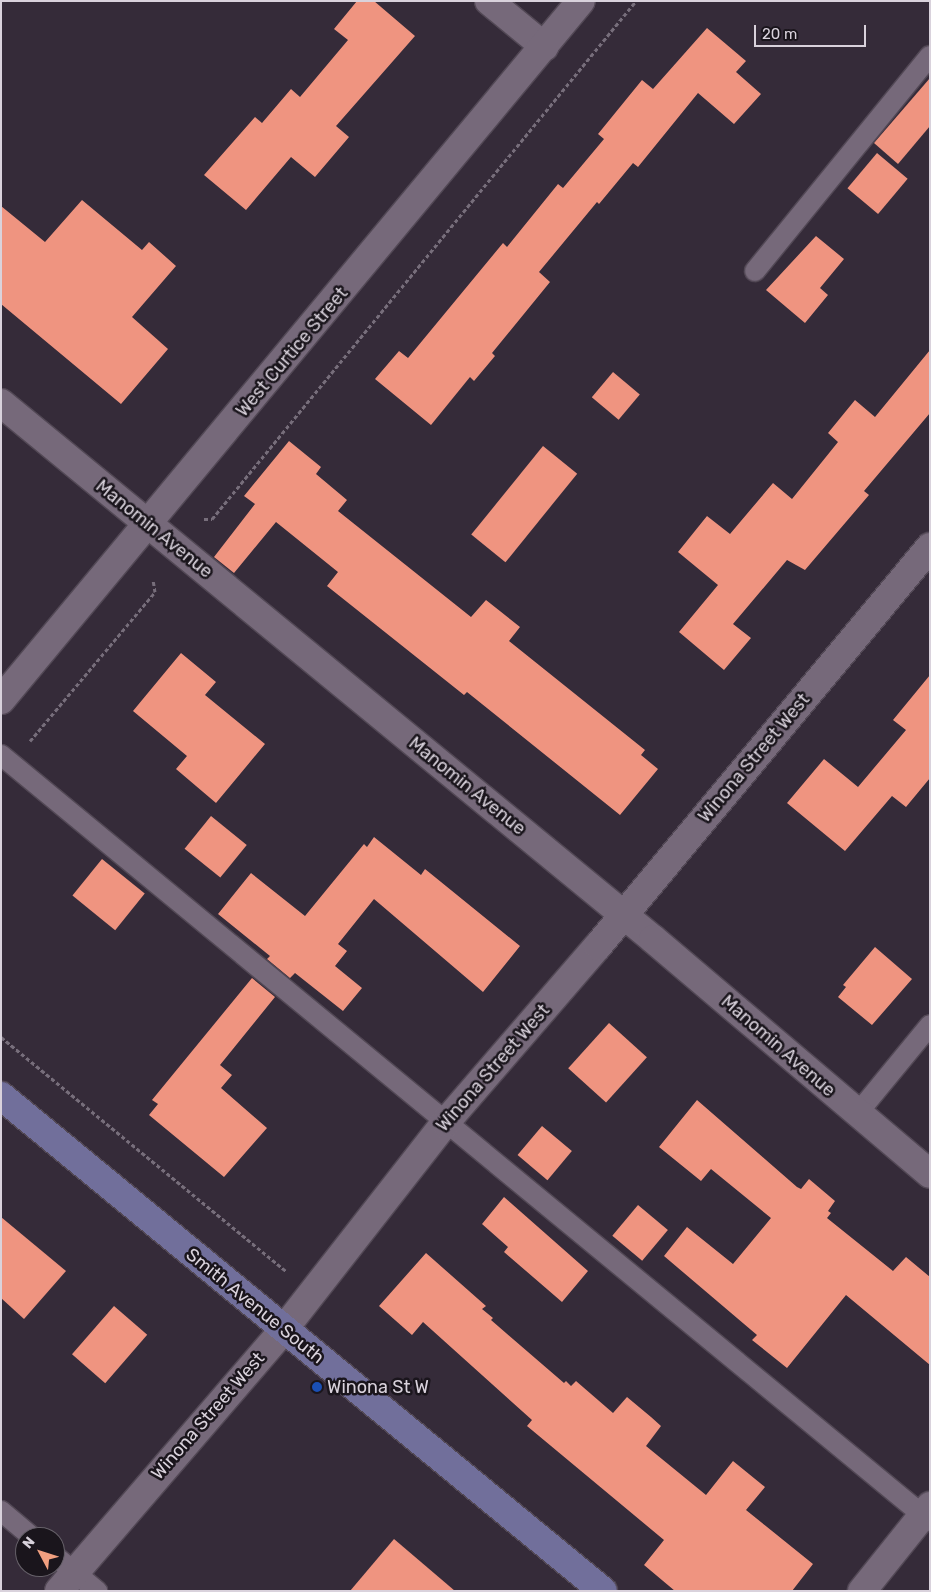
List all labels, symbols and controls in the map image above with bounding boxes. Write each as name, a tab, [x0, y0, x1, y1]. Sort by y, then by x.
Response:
scale bar	[756, 15, 868, 47]
text: 20 m	[762, 25, 797, 43]
street label: West Curtice Street	[232, 283, 352, 421]
street label: Manomin Avenue	[91, 475, 217, 583]
street label: Winona Street West	[694, 689, 814, 827]
street label: Manomin Avenue	[404, 732, 530, 840]
street label: Manomin Avenue	[717, 991, 839, 1101]
street label: Winona Street West	[432, 1000, 554, 1136]
street label: Smith Avenue South	[181, 1244, 329, 1368]
street label: Winona Street West	[147, 1348, 269, 1484]
place label: Winona St W	[327, 1376, 429, 1398]
marker: Winona St W	[311, 1381, 323, 1393]
north arrow	[15, 1527, 65, 1577]
text: N	[19, 1533, 39, 1552]

